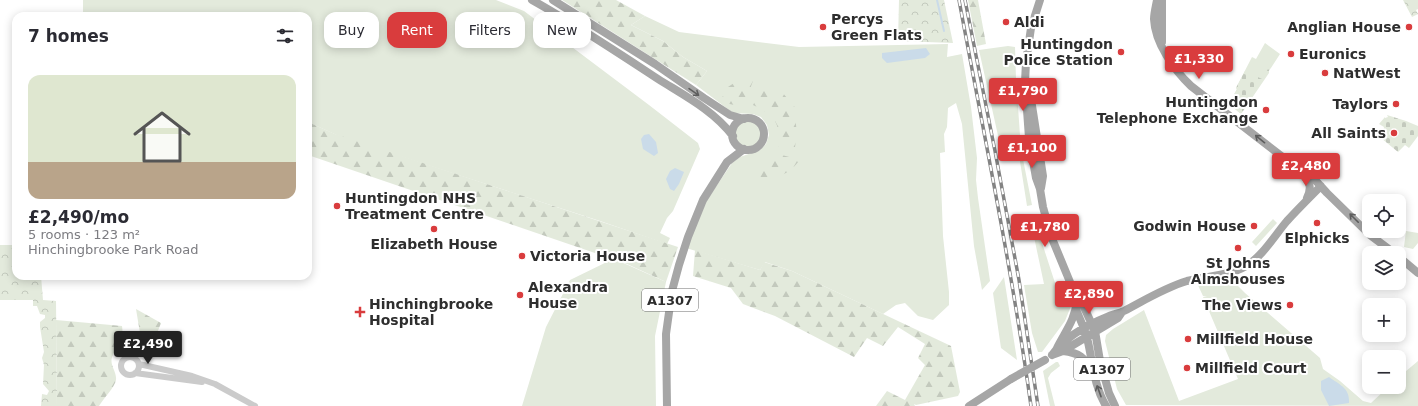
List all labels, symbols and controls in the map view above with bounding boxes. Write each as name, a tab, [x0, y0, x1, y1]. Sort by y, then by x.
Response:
place label: Percys Green Flats	[831, 11, 922, 43]
chip: Buy	[324, 12, 379, 48]
chip: Rent	[387, 12, 447, 48]
chip: Filters	[455, 12, 525, 48]
chip: New	[533, 12, 591, 48]
place label: Aldi	[1014, 14, 1044, 30]
marker: Aldi	[1001, 17, 1011, 27]
place label: Anglian House	[1287, 19, 1401, 35]
marker: Percys Green Flats	[818, 22, 828, 32]
marker: Anglian House	[1404, 22, 1414, 32]
icon: filters	[274, 25, 296, 47]
text: 7 homes	[28, 26, 109, 46]
place label: Huntingdon Police Station	[1004, 36, 1113, 68]
pin: £1,330	[1166, 46, 1232, 80]
place label: Euronics	[1299, 46, 1366, 62]
marker: Huntingdon Police Station	[1116, 47, 1126, 57]
marker: Euronics	[1286, 49, 1296, 59]
text: £1,330	[1174, 51, 1224, 66]
place label: NatWest	[1333, 65, 1401, 81]
marker: NatWest	[1320, 68, 1330, 78]
pin: £1,790	[990, 78, 1056, 112]
text: £1,790	[998, 83, 1048, 98]
one-way arrow	[689, 88, 700, 96]
place label: Huntingdon Telephone Exchange	[1097, 94, 1258, 126]
place label: Taylors	[1332, 96, 1388, 112]
marker: Taylors	[1391, 99, 1401, 109]
icon: home	[126, 101, 198, 173]
marker: Huntingdon Telephone Exchange	[1261, 105, 1271, 115]
place label: All Saints	[1311, 125, 1386, 141]
marker: All Saints	[1389, 128, 1399, 138]
pin: £1,100	[999, 135, 1065, 169]
one-way arrow	[1254, 135, 1265, 144]
text: £1,100	[1007, 140, 1057, 155]
pin: £2,480	[1273, 153, 1339, 187]
text: £2,480	[1281, 158, 1331, 173]
place label: Huntingdon NHS Treatment Centre	[345, 190, 484, 222]
map controls	[1362, 194, 1406, 394]
button: locate	[1362, 194, 1406, 238]
marker: Huntingdon NHS Treatment Centre	[332, 201, 342, 211]
text: £2,490/mo	[28, 207, 129, 227]
one-way arrow	[1349, 213, 1359, 223]
pin: £1,780	[1012, 214, 1078, 248]
place label: Godwin House	[1133, 218, 1246, 234]
marker: Elphicks	[1312, 218, 1322, 228]
text: £1,780	[1020, 219, 1070, 234]
marker: Godwin House	[1249, 221, 1259, 231]
marker: Elizabeth House	[429, 224, 439, 234]
text: 5 rooms · 123 m²	[28, 227, 140, 242]
place label: Elphicks	[1284, 230, 1350, 246]
place label: Elizabeth House	[371, 236, 497, 252]
text: Hinchingbrooke Park Road	[28, 242, 198, 257]
marker: St Johns Almshouses	[1233, 243, 1243, 253]
button: layers	[1362, 246, 1406, 290]
place label: Victoria House	[530, 248, 645, 264]
marker: Victoria House	[517, 251, 527, 261]
place label: St Johns Almshouses	[1191, 255, 1285, 287]
place label: Alexandra House	[528, 279, 608, 311]
pin: £2,890	[1056, 281, 1122, 315]
text: £2,890	[1064, 286, 1114, 301]
road number: A1307	[642, 289, 698, 311]
marker: Alexandra House	[515, 290, 525, 300]
place label: Hinchingbrooke Hospital	[369, 296, 493, 328]
place label: The Views	[1202, 297, 1282, 313]
button: +	[1362, 298, 1406, 342]
marker: The Views	[1285, 300, 1295, 310]
marker: Hinchingbrooke Hospital	[354, 306, 366, 318]
pin: £2,490	[115, 331, 181, 365]
place label: Millfield House	[1196, 331, 1313, 347]
marker: Millfield House	[1183, 334, 1193, 344]
text: £2,490	[123, 336, 173, 351]
button: −	[1362, 350, 1406, 394]
road number: A1307	[1074, 358, 1130, 380]
place label: Millfield Court	[1195, 360, 1307, 376]
marker: Millfield Court	[1182, 363, 1192, 373]
one-way arrow	[1095, 386, 1103, 398]

